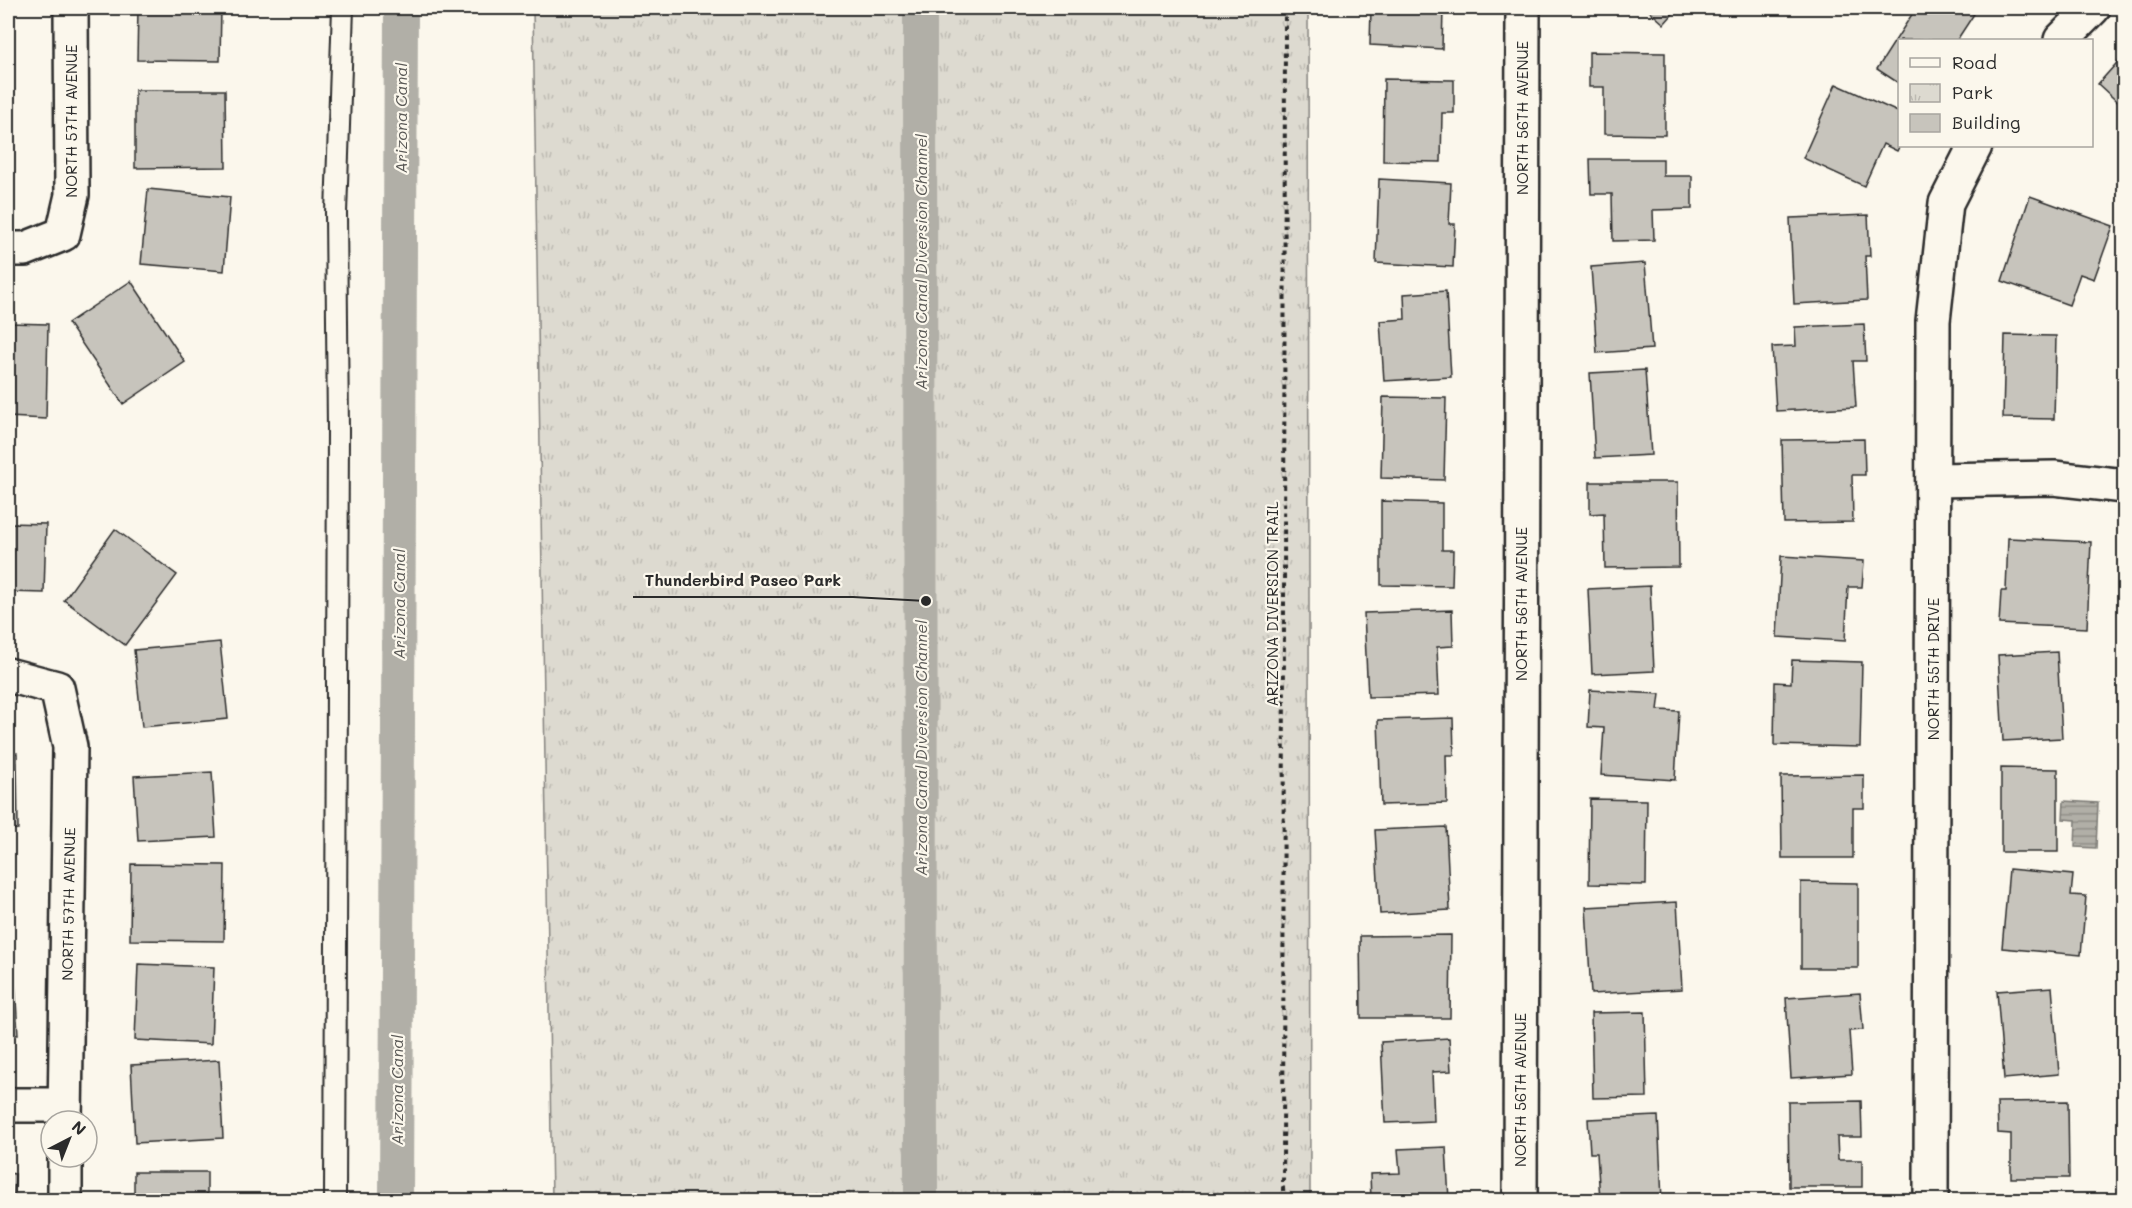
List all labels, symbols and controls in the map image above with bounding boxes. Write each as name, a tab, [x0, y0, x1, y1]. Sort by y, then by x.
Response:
legend	[1898, 39, 2093, 147]
street label: NORTH 56TH AVENUE	[1512, 41, 1532, 195]
street label: NORTH 57TH AVENUE	[61, 44, 81, 198]
text: Road	[1952, 50, 1997, 74]
water label: Arizona Canal	[390, 63, 411, 173]
text: Park	[1952, 80, 1993, 104]
text: Building	[1952, 110, 2020, 134]
water label: Arizona Canal Diversion Channel	[910, 134, 931, 390]
street label: ARIZONA DIVERSION TRAIL	[1262, 501, 1282, 707]
street label: NORTH 56TH AVENUE	[1511, 527, 1531, 681]
water label: Arizona Canal	[388, 549, 409, 659]
callout: Thunderbird Paseo Park	[633, 563, 853, 597]
text: Thunderbird Paseo Park	[645, 569, 841, 590]
street label: NORTH 55TH DRIVE	[1923, 597, 1943, 740]
water label: Arizona Canal Diversion Channel	[910, 620, 931, 876]
street label: NORTH 57TH AVENUE	[57, 827, 79, 981]
street label: NORTH 56TH AVENUE	[1510, 1013, 1530, 1167]
water label: Arizona Canal	[386, 1035, 407, 1145]
north arrow	[39, 1109, 99, 1169]
text: N	[68, 1116, 91, 1139]

